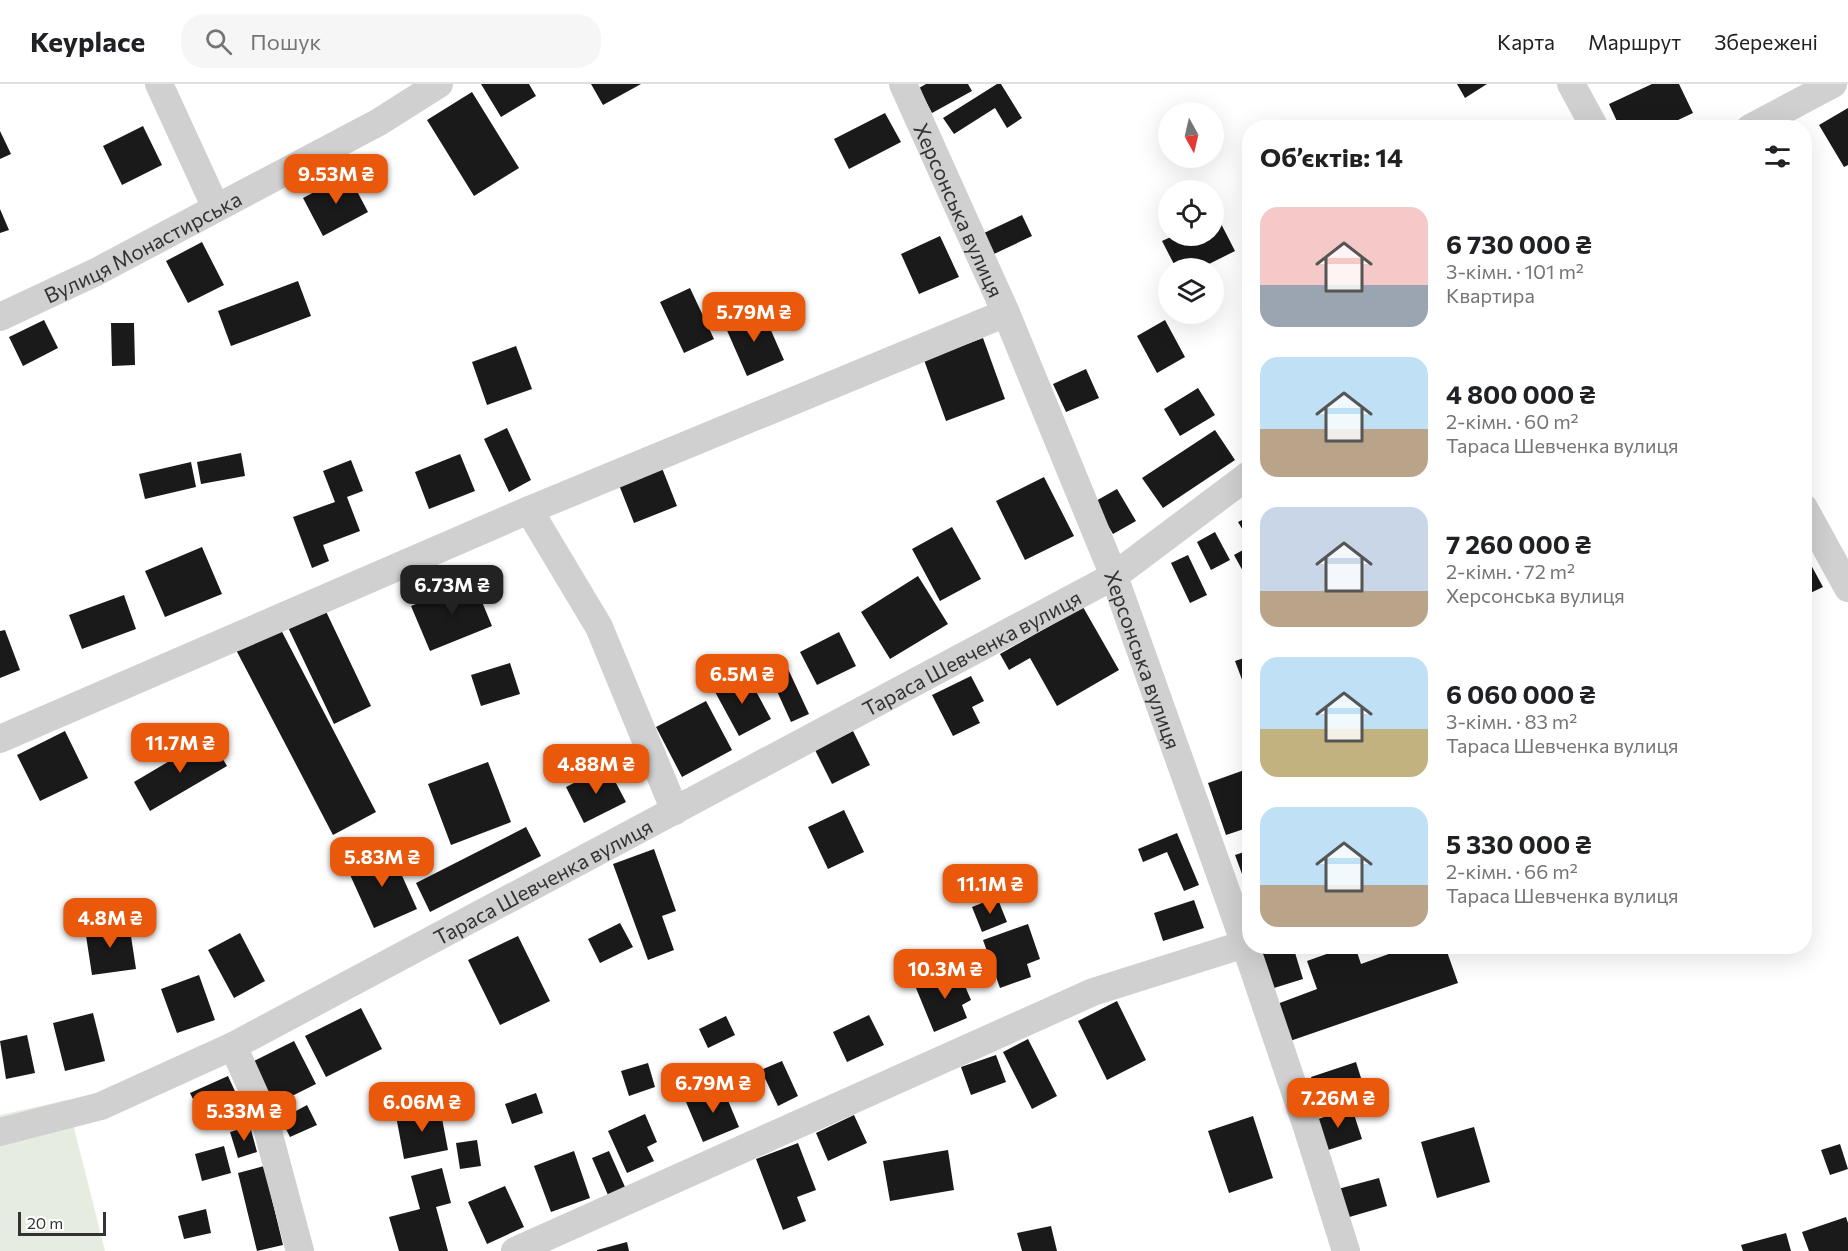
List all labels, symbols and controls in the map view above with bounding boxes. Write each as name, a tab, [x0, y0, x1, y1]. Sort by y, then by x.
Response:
search box	[181, 14, 601, 68]
text: Keyplace	[30, 24, 145, 58]
icon: search	[202, 25, 235, 58]
text: Пошук	[250, 28, 321, 55]
text: Карта	[1497, 29, 1555, 54]
text: Маршрут	[1588, 29, 1681, 54]
text: Збережені	[1714, 29, 1818, 54]
north arrow	[1158, 102, 1224, 168]
map controls	[1158, 102, 1224, 324]
street label: Херсонська вулиця	[910, 119, 1010, 301]
icon: filters	[1761, 140, 1794, 173]
text: Об’єктів: 14	[1260, 141, 1403, 172]
pin: 9.53M ₴	[281, 154, 391, 205]
text: 9.53M ₴	[298, 161, 374, 185]
button: locate	[1158, 180, 1224, 246]
street label: Вулиця Монастирська	[40, 185, 245, 307]
text: 6 730 000 ₴	[1446, 228, 1592, 259]
icon: home	[1308, 231, 1380, 303]
button: layers	[1158, 258, 1224, 324]
text: 3-кімн. · 101 m²	[1446, 259, 1584, 283]
text: Квартира	[1446, 283, 1535, 307]
pin: 5.79M ₴	[699, 292, 809, 343]
text: 5.79M ₴	[716, 299, 792, 323]
text: 4 800 000 ₴	[1446, 378, 1596, 409]
icon: home	[1308, 381, 1380, 453]
text: 2-кімн. · 60 m²	[1446, 409, 1579, 433]
text: Тараса Шевченка вулиця	[1446, 433, 1679, 457]
text: 7 260 000 ₴	[1446, 528, 1591, 559]
icon: home	[1308, 531, 1380, 603]
text: 2-кімн. · 72 m²	[1446, 559, 1575, 583]
pin: 6.73M ₴	[397, 565, 507, 616]
street label: Херсонська вулиця	[1100, 567, 1187, 752]
text: 6.73M ₴	[414, 572, 490, 596]
text: Херсонська вулиця	[1446, 583, 1625, 607]
street label: Тараса Шевченка вулиця	[858, 584, 1085, 721]
pin: 6.5M ₴	[693, 654, 791, 705]
text: 6.5M ₴	[710, 661, 774, 685]
text: 6 060 000 ₴	[1446, 678, 1596, 709]
icon: home	[1308, 681, 1380, 753]
text: 3-кімн. · 83 m²	[1446, 709, 1577, 733]
pin: 11.7M ₴	[125, 723, 235, 774]
text: 11.7M ₴	[145, 730, 215, 754]
text: Тараса Шевченка вулиця	[1446, 733, 1679, 757]
pin: 4.88M ₴	[541, 744, 651, 795]
text: 4.88M ₴	[557, 751, 635, 775]
street label: Тараса Шевченка вулиця	[429, 812, 656, 949]
text: 5 330 000 ₴	[1446, 828, 1592, 859]
icon: home	[1308, 831, 1380, 903]
pin: 5.83M ₴	[327, 837, 437, 888]
text: 5.83M ₴	[344, 844, 420, 868]
text: 2-кімн. · 66 m²	[1446, 859, 1578, 883]
pin: 11.1M ₴	[935, 864, 1045, 915]
text: 11.1M ₴	[957, 871, 1023, 895]
text: Тараса Шевченка вулиця	[1446, 883, 1679, 907]
pin: 4.8M ₴	[61, 898, 159, 949]
text: 4.8M ₴	[77, 905, 143, 929]
pin: 10.3M ₴	[890, 949, 1000, 1000]
text: 10.3M ₴	[908, 956, 982, 980]
pin: 6.79M ₴	[658, 1063, 768, 1114]
text: 6.79M ₴	[675, 1070, 751, 1094]
pin: 7.26M ₴	[1283, 1078, 1393, 1129]
pin: 6.06M ₴	[367, 1082, 477, 1133]
text: 7.26M ₴	[1301, 1085, 1375, 1109]
text: 6.06M ₴	[383, 1089, 461, 1113]
pin: 5.33M ₴	[189, 1091, 299, 1142]
text: 5.33M ₴	[206, 1098, 282, 1122]
scale bar	[18, 1209, 106, 1236]
text: 20 m	[27, 1213, 63, 1232]

